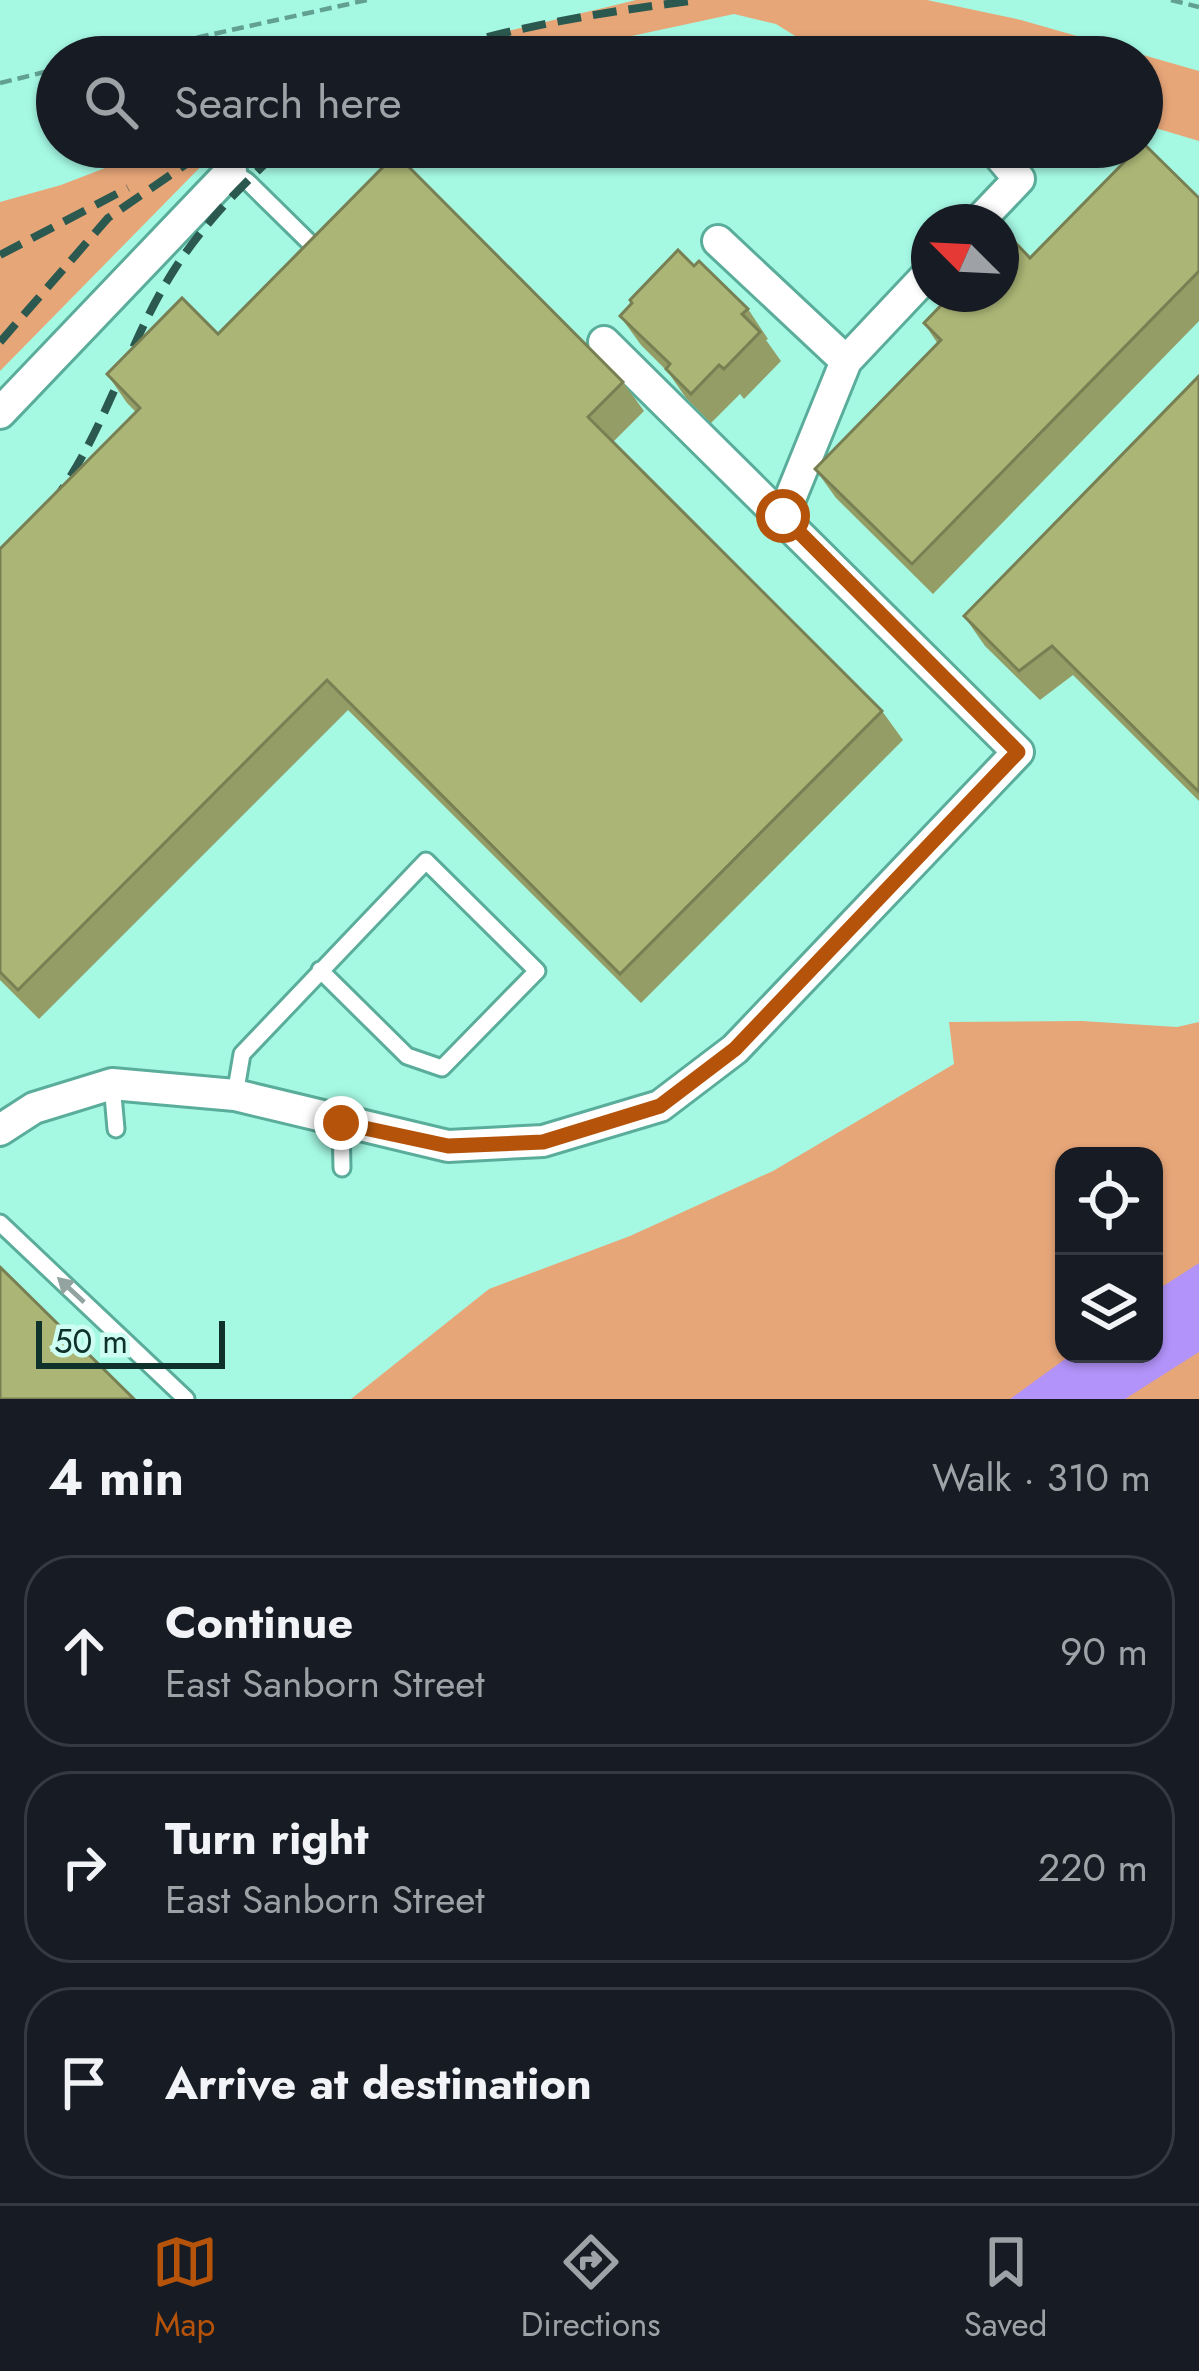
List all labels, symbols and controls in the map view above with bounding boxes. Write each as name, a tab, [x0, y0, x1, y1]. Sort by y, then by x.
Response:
search box	[36, 36, 1163, 168]
icon: search	[78, 69, 144, 135]
text: Search here	[174, 70, 402, 135]
north arrow	[911, 204, 1019, 312]
route start	[756, 489, 810, 543]
route end	[314, 1096, 368, 1150]
map controls	[1055, 1147, 1163, 1363]
button: locate	[1055, 1147, 1163, 1255]
button: layers	[1055, 1255, 1163, 1363]
one-way arrow	[57, 1277, 86, 1304]
scale bar	[36, 1315, 225, 1368]
text: 50 m	[54, 1318, 128, 1365]
text: 4 min	[48, 1440, 184, 1514]
text: Walk · 310 m	[932, 1449, 1151, 1506]
text: Continue	[165, 1590, 353, 1655]
icon: ahead	[51, 1618, 117, 1684]
text: 90 m	[1060, 1623, 1148, 1680]
text: East Sanborn Street	[165, 1655, 485, 1712]
text: Turn right	[165, 1806, 369, 1871]
icon: right	[51, 1834, 117, 1900]
text: 220 m	[1038, 1839, 1148, 1896]
text: East Sanborn Street	[165, 1871, 485, 1928]
icon: arrive	[51, 2050, 117, 2116]
text: Arrive at destination	[165, 2051, 592, 2116]
tab: Map	[152, 2229, 218, 2348]
tab: Directions	[521, 2229, 661, 2348]
tab: Saved	[964, 2229, 1047, 2348]

